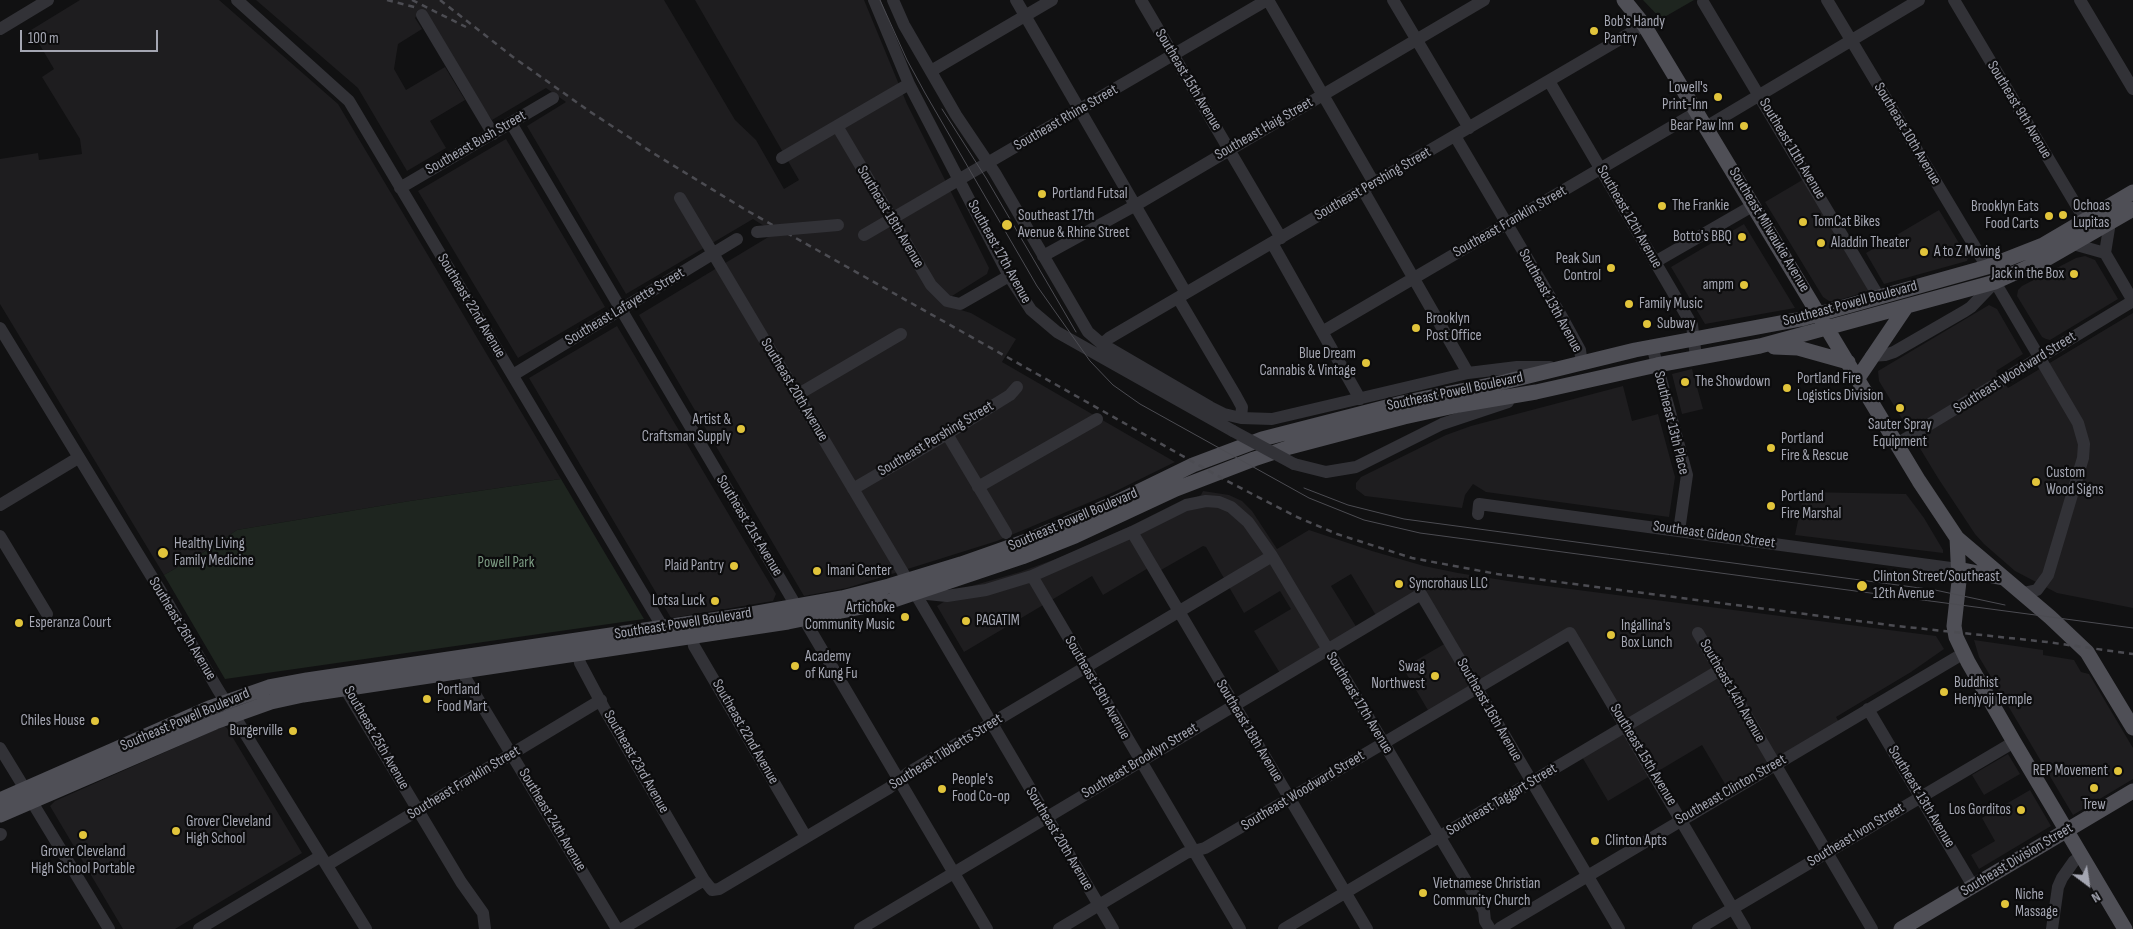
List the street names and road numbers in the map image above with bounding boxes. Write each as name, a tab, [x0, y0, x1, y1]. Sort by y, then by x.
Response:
street label: Southeast 15th Avenue	[1151, 26, 1225, 134]
street label: Southeast 9th Avenue	[1983, 58, 2055, 162]
street label: Southeast 10th Avenue	[1869, 80, 1945, 188]
street label: Southeast Rhine Street	[1011, 81, 1121, 155]
street label: Southeast Haig Street	[1212, 94, 1316, 164]
street label: Southeast 11th Avenue	[1755, 95, 1829, 203]
street label: Southeast Bush Street	[423, 107, 529, 179]
street label: Southeast Pershing Street	[1312, 143, 1434, 225]
street label: Southeast 12th Avenue	[1592, 162, 1666, 272]
street label: Southeast 18th Avenue	[852, 163, 928, 271]
street label: Southeast Milwaukie Avenue	[1725, 164, 1813, 296]
street label: Southeast Franklin Street	[1450, 182, 1570, 262]
street label: Southeast 17th Avenue	[963, 197, 1035, 307]
street label: Southeast 13th Avenue	[1514, 246, 1586, 356]
street label: Southeast 22nd Avenue	[433, 251, 509, 361]
street label: Southeast Lafayette Street	[562, 264, 688, 350]
street label: Southeast Powell Boulevard	[1781, 277, 1919, 331]
street label: Southeast Woodward Street	[1951, 328, 2079, 418]
street label: Southeast 20th Avenue	[756, 335, 832, 445]
street label: Southeast Powell Boulevard	[1385, 369, 1525, 415]
street label: Southeast 13th Place	[1649, 369, 1693, 477]
street label: Southeast Pershing Street	[875, 397, 997, 481]
street label: Southeast 21st Avenue	[712, 472, 786, 580]
street label: Southeast Powell Boulevard	[1006, 485, 1140, 555]
street label: Southeast Gideon Street	[1652, 518, 1776, 552]
street label: Southeast 26th Avenue	[144, 574, 220, 684]
street label: Southeast Powell Boulevard	[613, 604, 753, 644]
street label: Southeast 19th Avenue	[1060, 633, 1134, 743]
street label: Southeast 14th Avenue	[1695, 636, 1769, 746]
street label: Southeast 17th Avenue	[1322, 649, 1396, 757]
street label: Southeast 16th Avenue	[1452, 655, 1526, 765]
street label: Southeast 22nd Avenue	[708, 676, 782, 788]
street label: Southeast 18th Avenue	[1211, 677, 1287, 785]
street label: Southeast 25th Avenue	[339, 683, 413, 793]
street label: Southeast Powell Boulevard	[118, 685, 252, 755]
street label: Southeast 15th Avenue	[1606, 701, 1680, 809]
street label: Southeast 23rd Avenue	[599, 707, 673, 817]
street label: Southeast Tibbetts Street	[886, 710, 1006, 794]
street label: Southeast Brooklyn Street	[1079, 719, 1201, 803]
street label: Southeast Franklin Street	[404, 742, 524, 824]
street label: Southeast 13th Avenue	[1884, 743, 1958, 851]
street label: Southeast Woodward Street	[1238, 747, 1368, 835]
street label: Southeast Clinton Street	[1672, 751, 1790, 829]
street label: Southeast Taggart Street	[1444, 760, 1560, 840]
street label: Southeast 24th Avenue	[514, 765, 590, 875]
street label: Southeast 20th Avenue	[1021, 784, 1097, 894]
street label: Southeast Ivon Street	[1804, 799, 1908, 871]
street label: Southeast Division Street	[1958, 819, 2076, 901]

